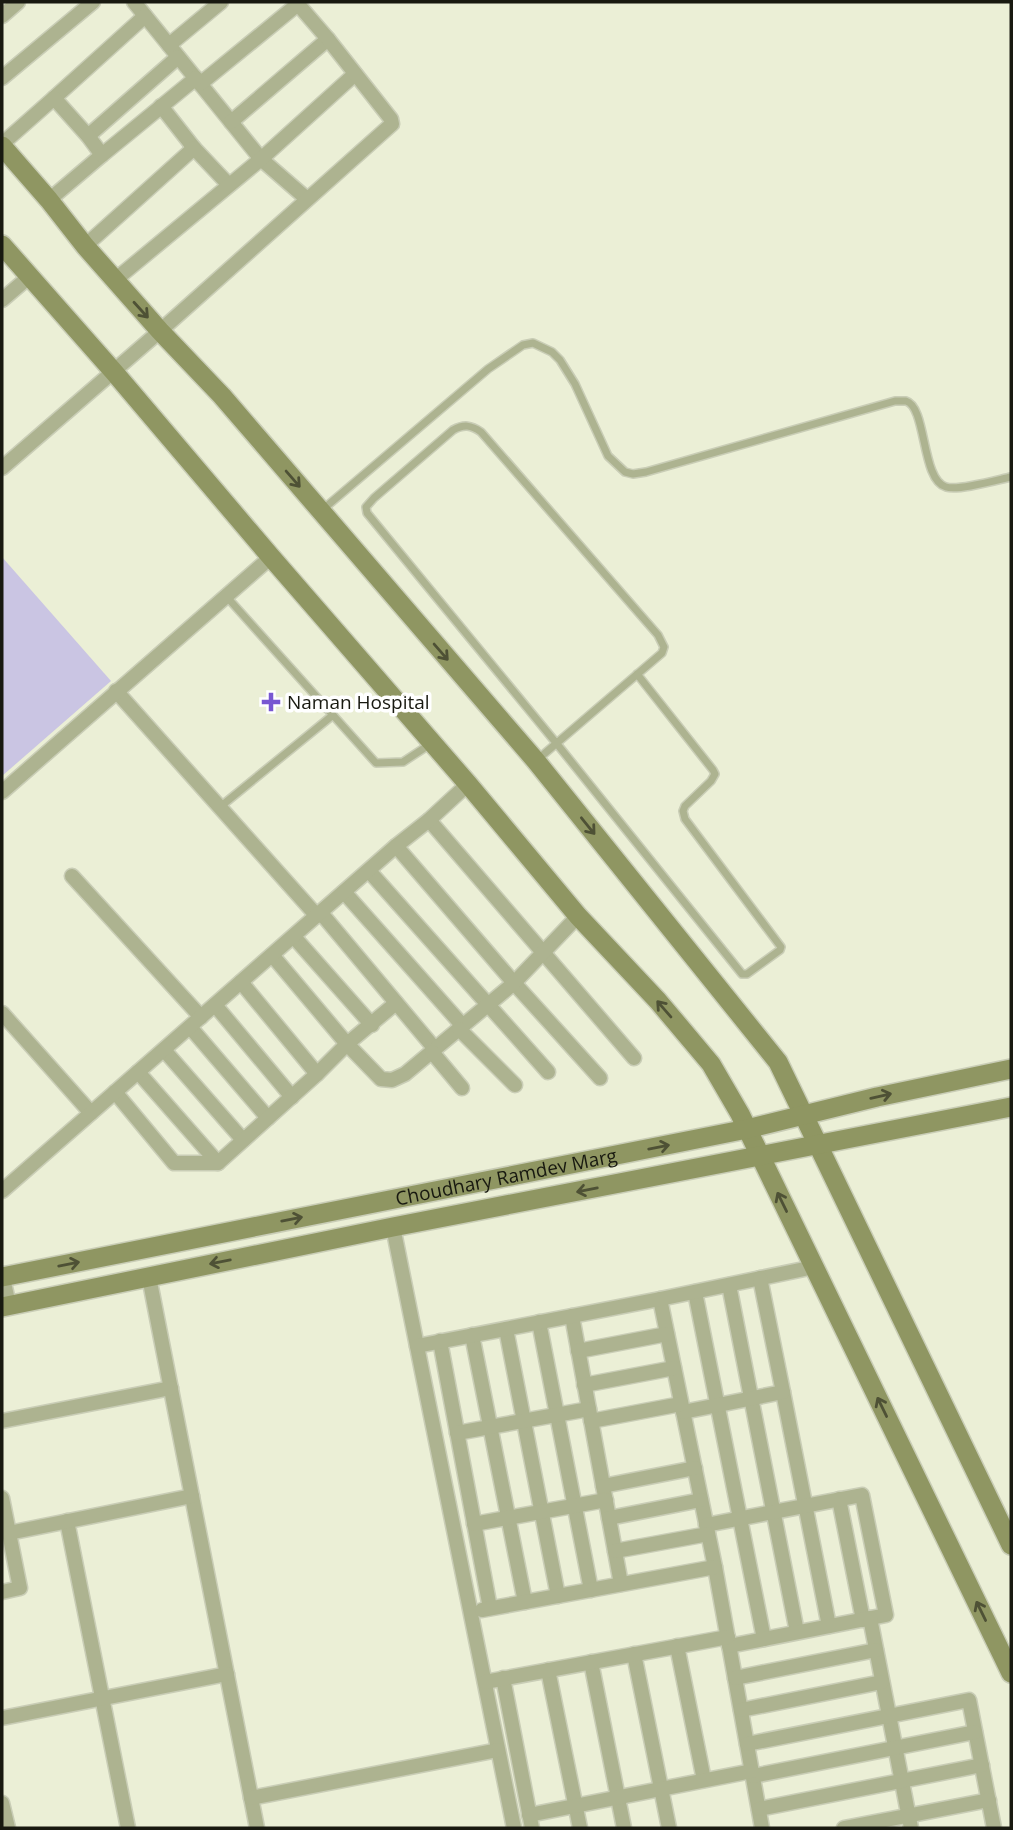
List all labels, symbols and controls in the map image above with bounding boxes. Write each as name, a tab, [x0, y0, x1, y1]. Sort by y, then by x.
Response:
one-way arrow	[133, 300, 149, 318]
one-way arrow	[285, 470, 301, 488]
one-way arrow	[433, 642, 449, 660]
place label: Naman Hospital	[287, 689, 430, 715]
marker: Naman Hospital	[261, 692, 281, 712]
one-way arrow	[580, 816, 596, 834]
one-way arrow	[656, 1001, 672, 1019]
one-way arrow	[869, 1089, 892, 1102]
one-way arrow	[647, 1140, 670, 1153]
street label: Choudhary Ramdev Marg	[393, 1142, 619, 1212]
one-way arrow	[576, 1184, 599, 1197]
one-way arrow	[775, 1192, 789, 1213]
one-way arrow	[280, 1212, 303, 1226]
one-way arrow	[57, 1256, 80, 1270]
one-way arrow	[209, 1256, 232, 1270]
one-way arrow	[874, 1397, 888, 1418]
one-way arrow	[974, 1601, 988, 1622]

